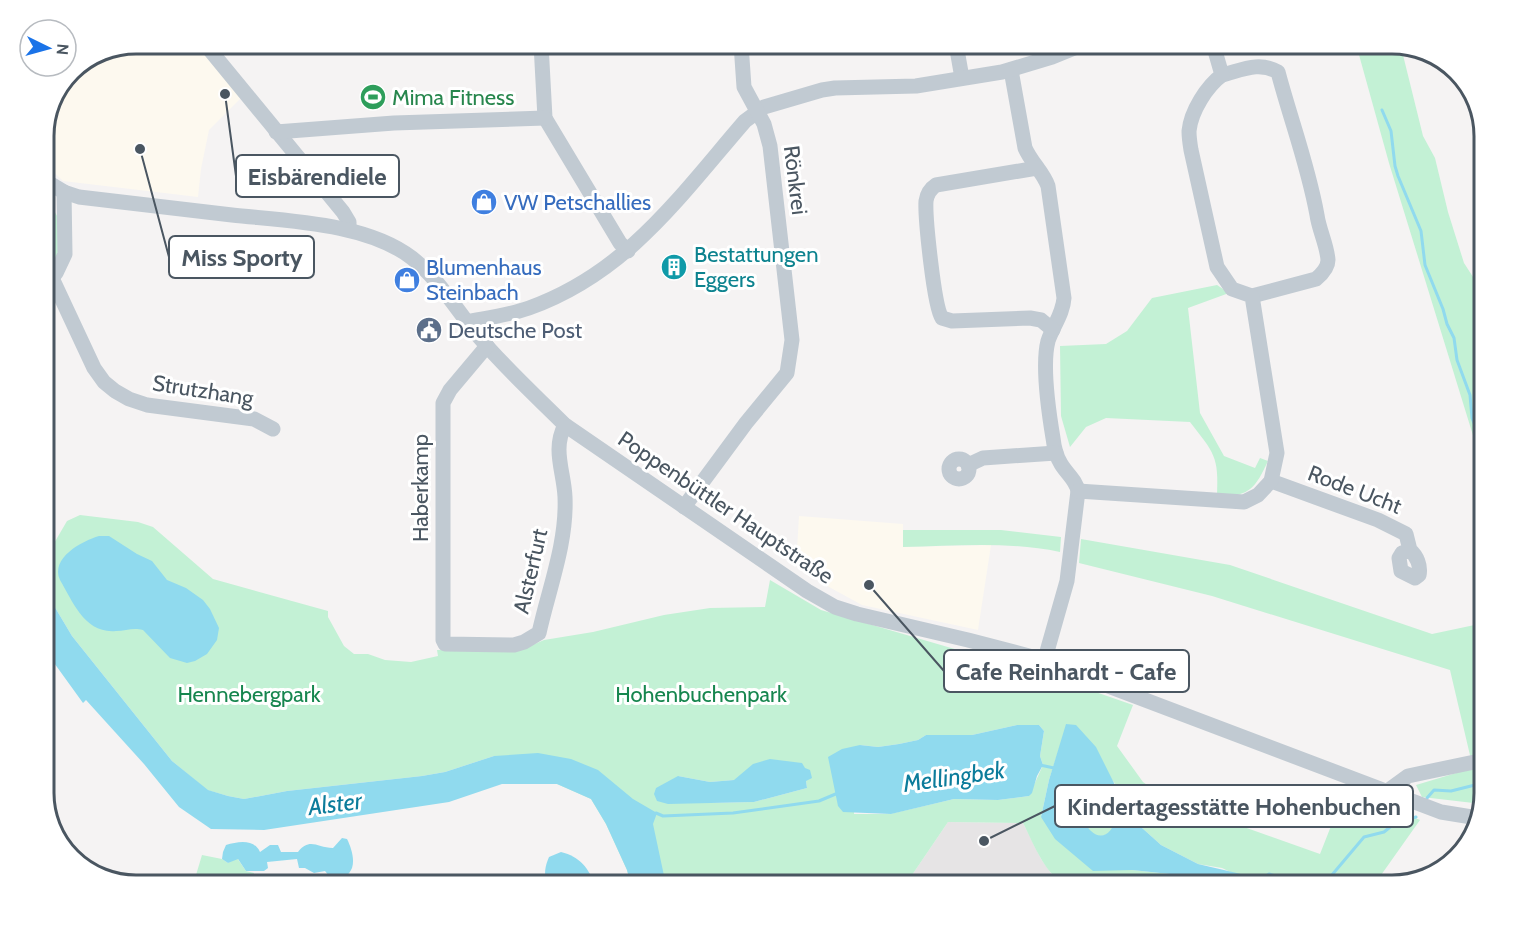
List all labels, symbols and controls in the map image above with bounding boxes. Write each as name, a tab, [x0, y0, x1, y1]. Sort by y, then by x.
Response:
north arrow	[18, 18, 78, 78]
text: N	[52, 43, 72, 56]
sports icon: Mima Fitness	[358, 82, 388, 112]
place label: Mima Fitness	[392, 84, 514, 111]
street label: Rönkrei	[778, 144, 813, 216]
callout: Eisbärendiele	[236, 155, 399, 197]
text: Eisbärendiele	[247, 162, 387, 191]
shop icon: VW Petschallies	[469, 187, 499, 217]
place label: VW Petschallies	[504, 189, 651, 216]
callout: Miss Sporty	[169, 236, 314, 278]
place label: Bestattungen Eggers	[694, 241, 818, 293]
text: Miss Sporty	[181, 243, 303, 272]
building icon: Bestattungen Eggers	[659, 252, 689, 282]
place label: Blumenhaus Steinbach	[426, 254, 542, 306]
shop icon: Blumenhaus Steinbach	[392, 265, 422, 295]
public building icon: Deutsche Post	[414, 315, 444, 345]
place label: Deutsche Post	[448, 317, 583, 344]
street label: Strutzhang	[150, 369, 256, 412]
street label: Poppenbüttler Hauptstraße	[613, 425, 839, 590]
street label: Haberkamp	[407, 434, 434, 542]
street label: Rode Ucht	[1304, 459, 1406, 520]
street label: Alsterfurt	[508, 525, 553, 616]
callout: Cafe Reinhardt - Cafe	[944, 650, 1189, 692]
text: Cafe Reinhardt - Cafe	[956, 657, 1176, 686]
park label: Hennebergpark	[177, 681, 321, 708]
park label: Hohenbuchenpark	[615, 681, 787, 708]
water label: Mellingbek	[900, 755, 1007, 798]
callout: Kindertagesstätte Hohenbuchen	[1055, 785, 1413, 827]
water label: Alster	[305, 786, 365, 821]
text: Kindertagesstätte Hohenbuchen	[1067, 792, 1401, 821]

